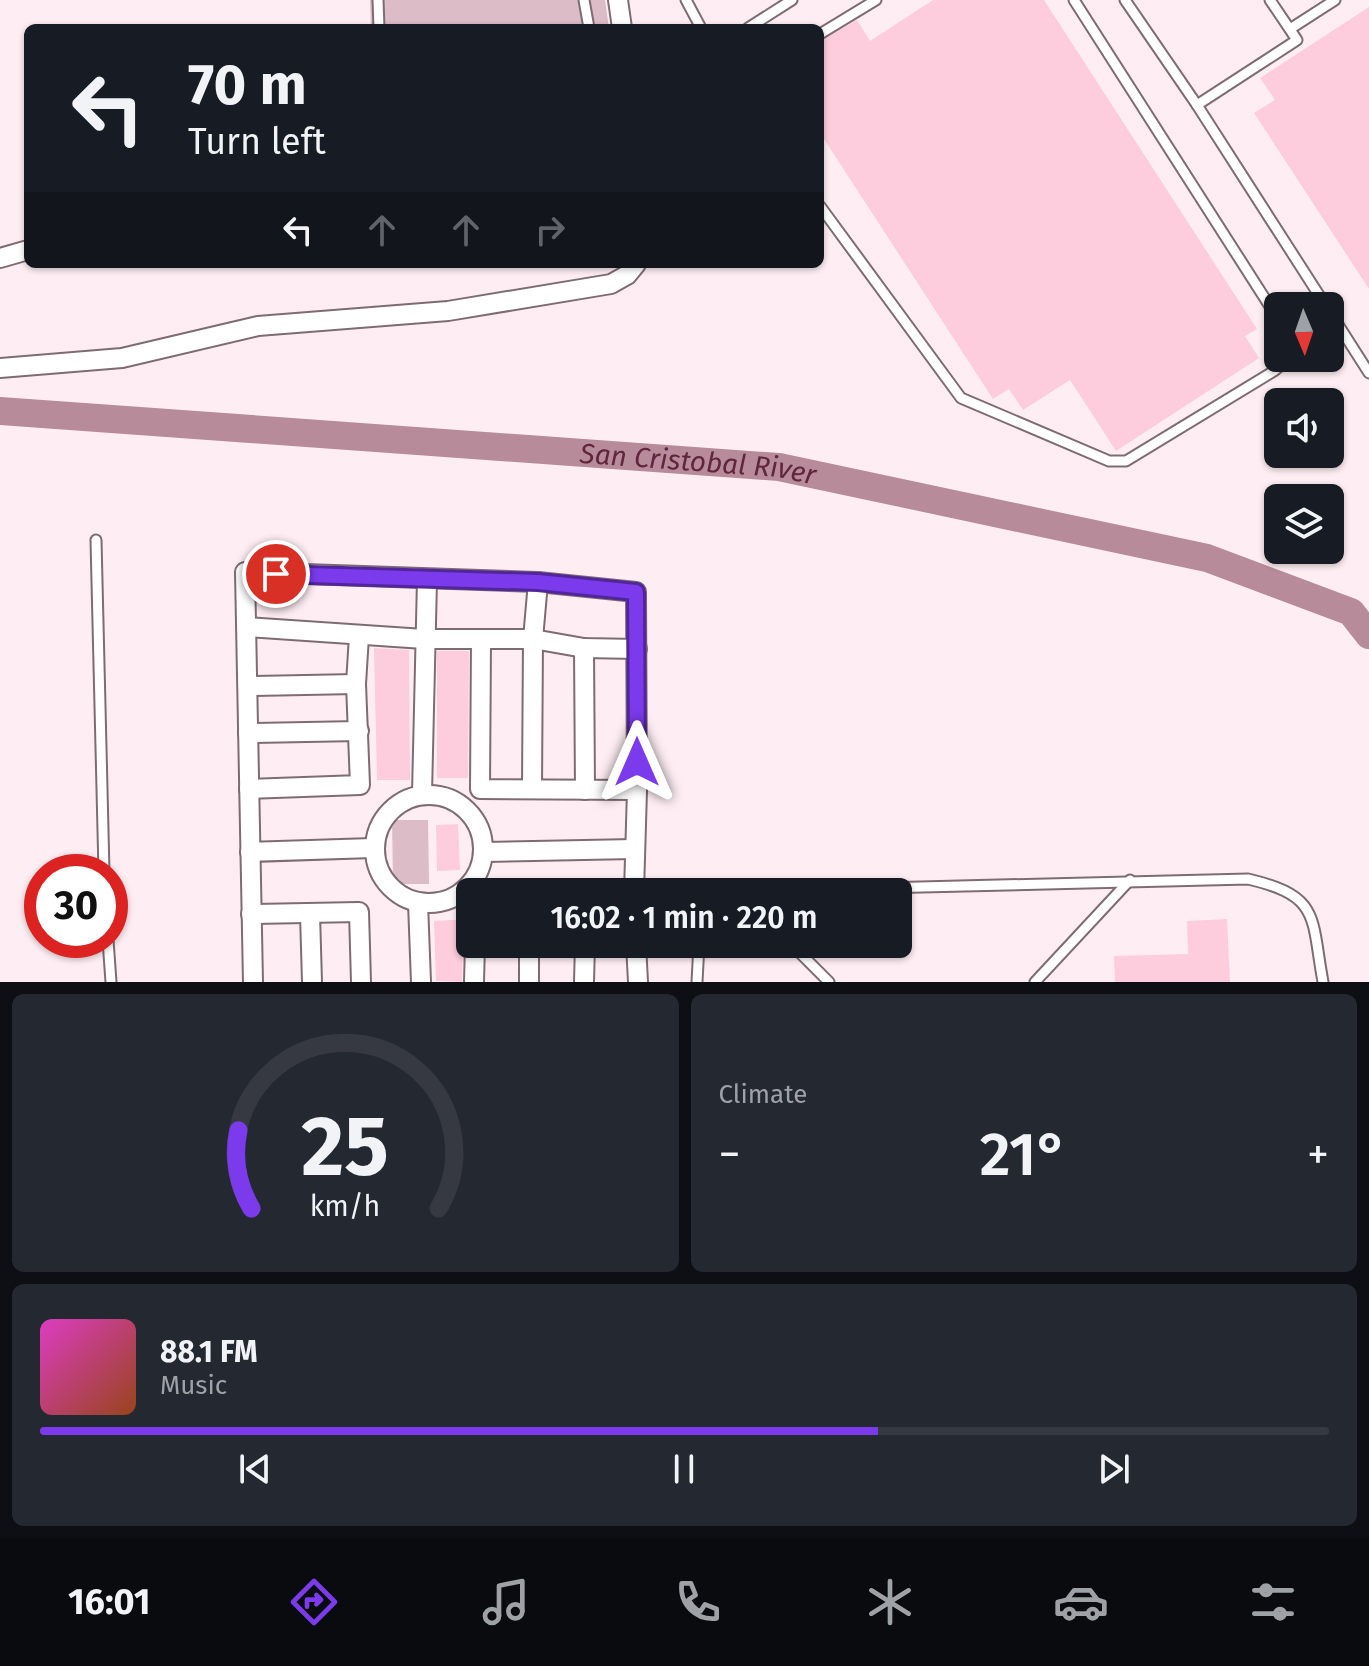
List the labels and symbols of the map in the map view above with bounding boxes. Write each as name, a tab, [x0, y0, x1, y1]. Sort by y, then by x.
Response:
north arrow	[1264, 292, 1344, 372]
water label: San Cristobal River	[578, 437, 820, 492]
pin	[242, 540, 310, 608]
position arrow	[595, 720, 679, 804]
speed limit sign: 30	[24, 854, 128, 958]

